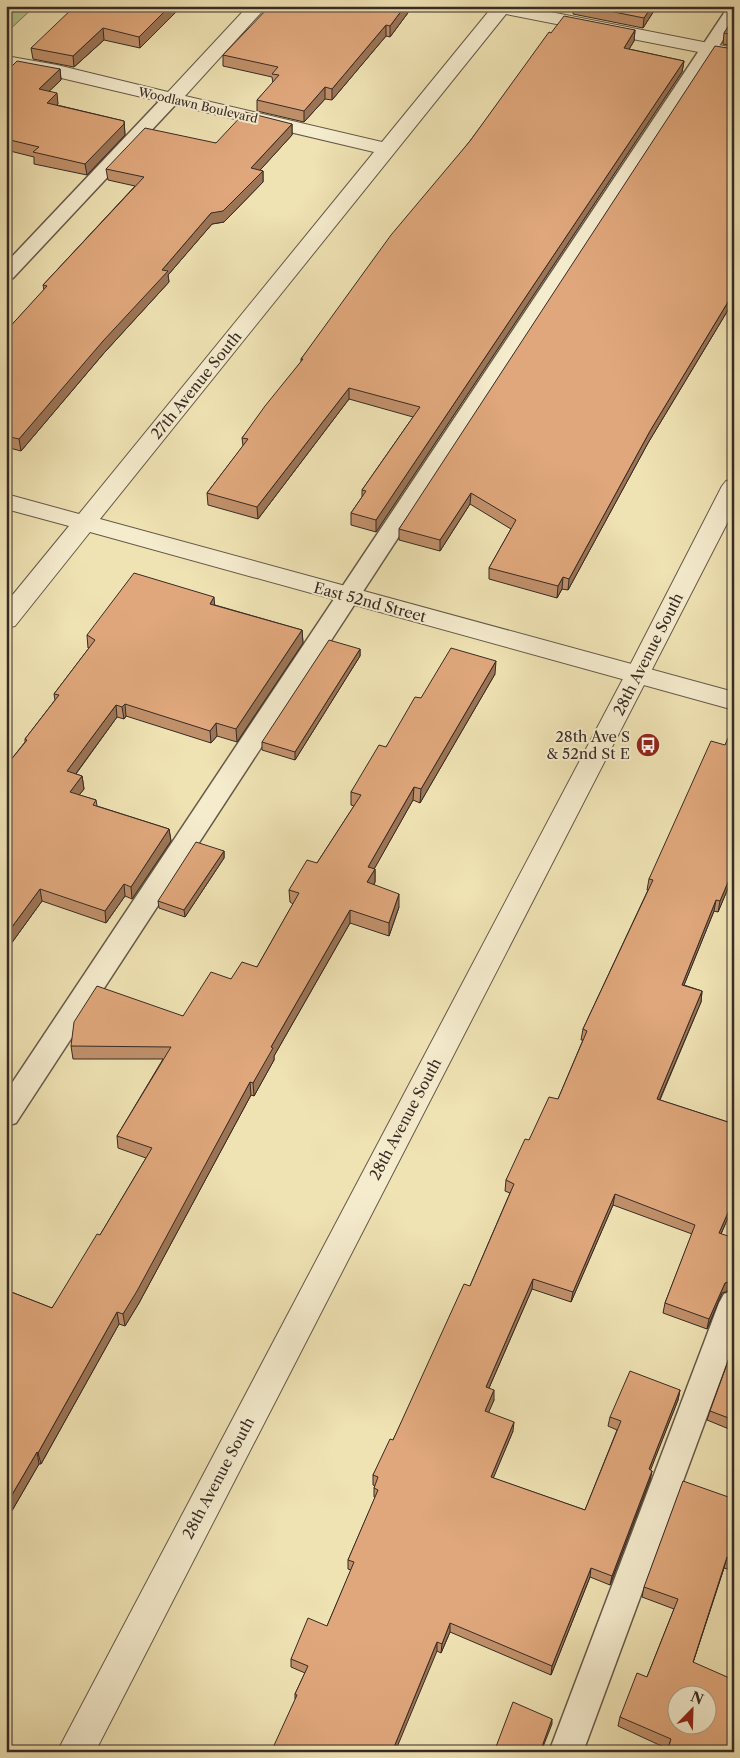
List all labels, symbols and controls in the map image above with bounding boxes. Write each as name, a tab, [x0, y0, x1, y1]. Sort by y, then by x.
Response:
street label: Woodlawn Boulevard	[136, 84, 260, 126]
street label: 27th Avenue South	[147, 327, 246, 443]
street label: East 52nd Street	[312, 578, 429, 626]
street label: 28th Avenue South	[609, 589, 687, 718]
place label: 28th Ave S & 52nd St E	[546, 727, 630, 763]
bus stop icon: 28th Ave S & 52nd St E	[635, 732, 661, 758]
street label: 28th Avenue South	[365, 1054, 445, 1183]
street label: 28th Avenue South	[178, 1413, 258, 1542]
north arrow	[668, 1686, 718, 1736]
text: N	[688, 1687, 706, 1709]

